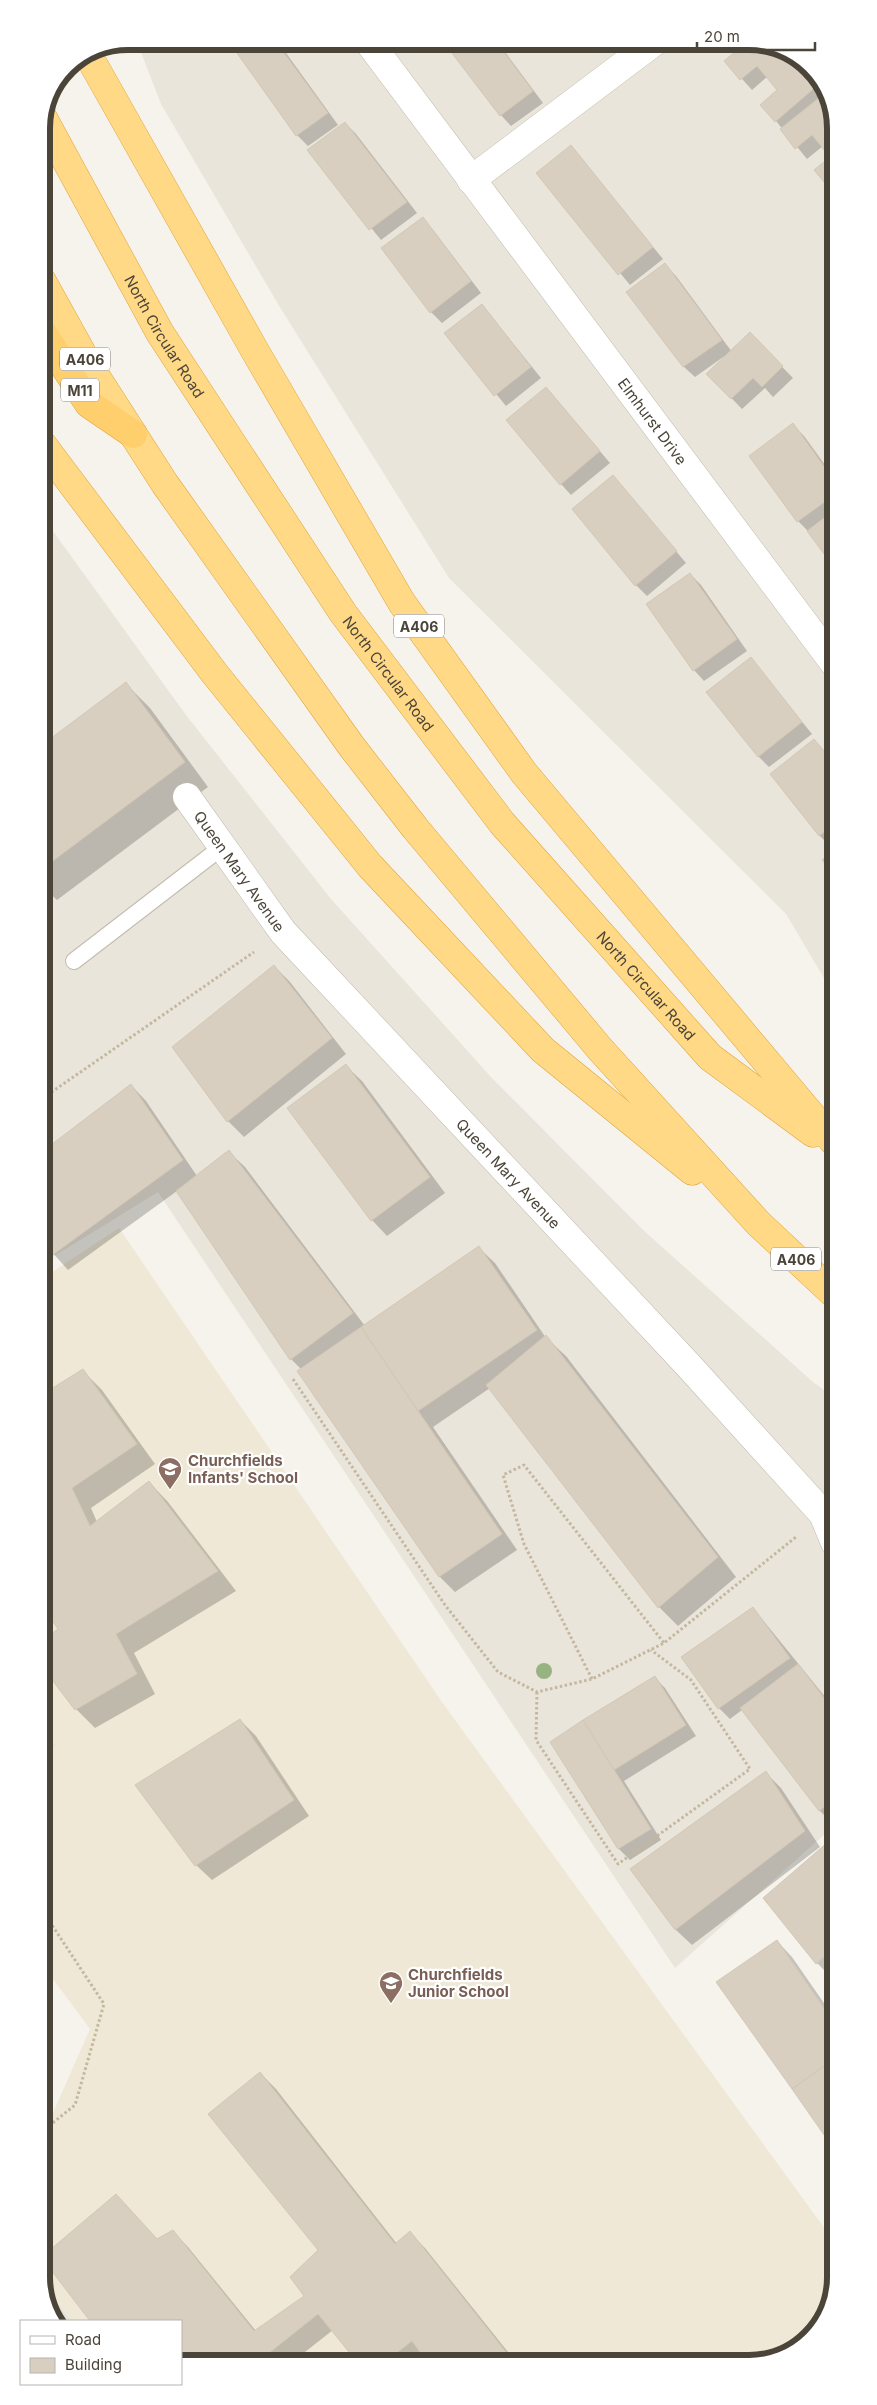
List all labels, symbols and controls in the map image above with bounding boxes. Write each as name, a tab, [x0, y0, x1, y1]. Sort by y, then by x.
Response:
scale bar	[697, 20, 814, 52]
text: 20 m	[704, 27, 740, 46]
street label: North Circular Road	[121, 272, 209, 401]
road number: A406	[60, 348, 110, 370]
street label: Elmhurst Drive	[614, 374, 691, 468]
road number: M11	[61, 378, 99, 402]
street label: North Circular Road	[339, 612, 438, 735]
road number: A406	[394, 614, 444, 638]
street label: Queen Mary Avenue	[190, 807, 289, 935]
street label: North Circular Road	[593, 927, 700, 1044]
street label: Queen Mary Avenue	[452, 1114, 565, 1232]
road number: A406	[771, 1248, 821, 1270]
place label: Churchfields Infants' School	[188, 1451, 298, 1487]
school or university icon: Churchfields Infants' School	[157, 1456, 183, 1490]
place label: Churchfields Junior School	[408, 1965, 509, 2001]
school or university icon: Churchfields Junior School	[378, 1970, 404, 2004]
legend	[20, 2320, 182, 2385]
text: Road	[65, 2330, 101, 2349]
text: Building	[65, 2355, 122, 2374]

